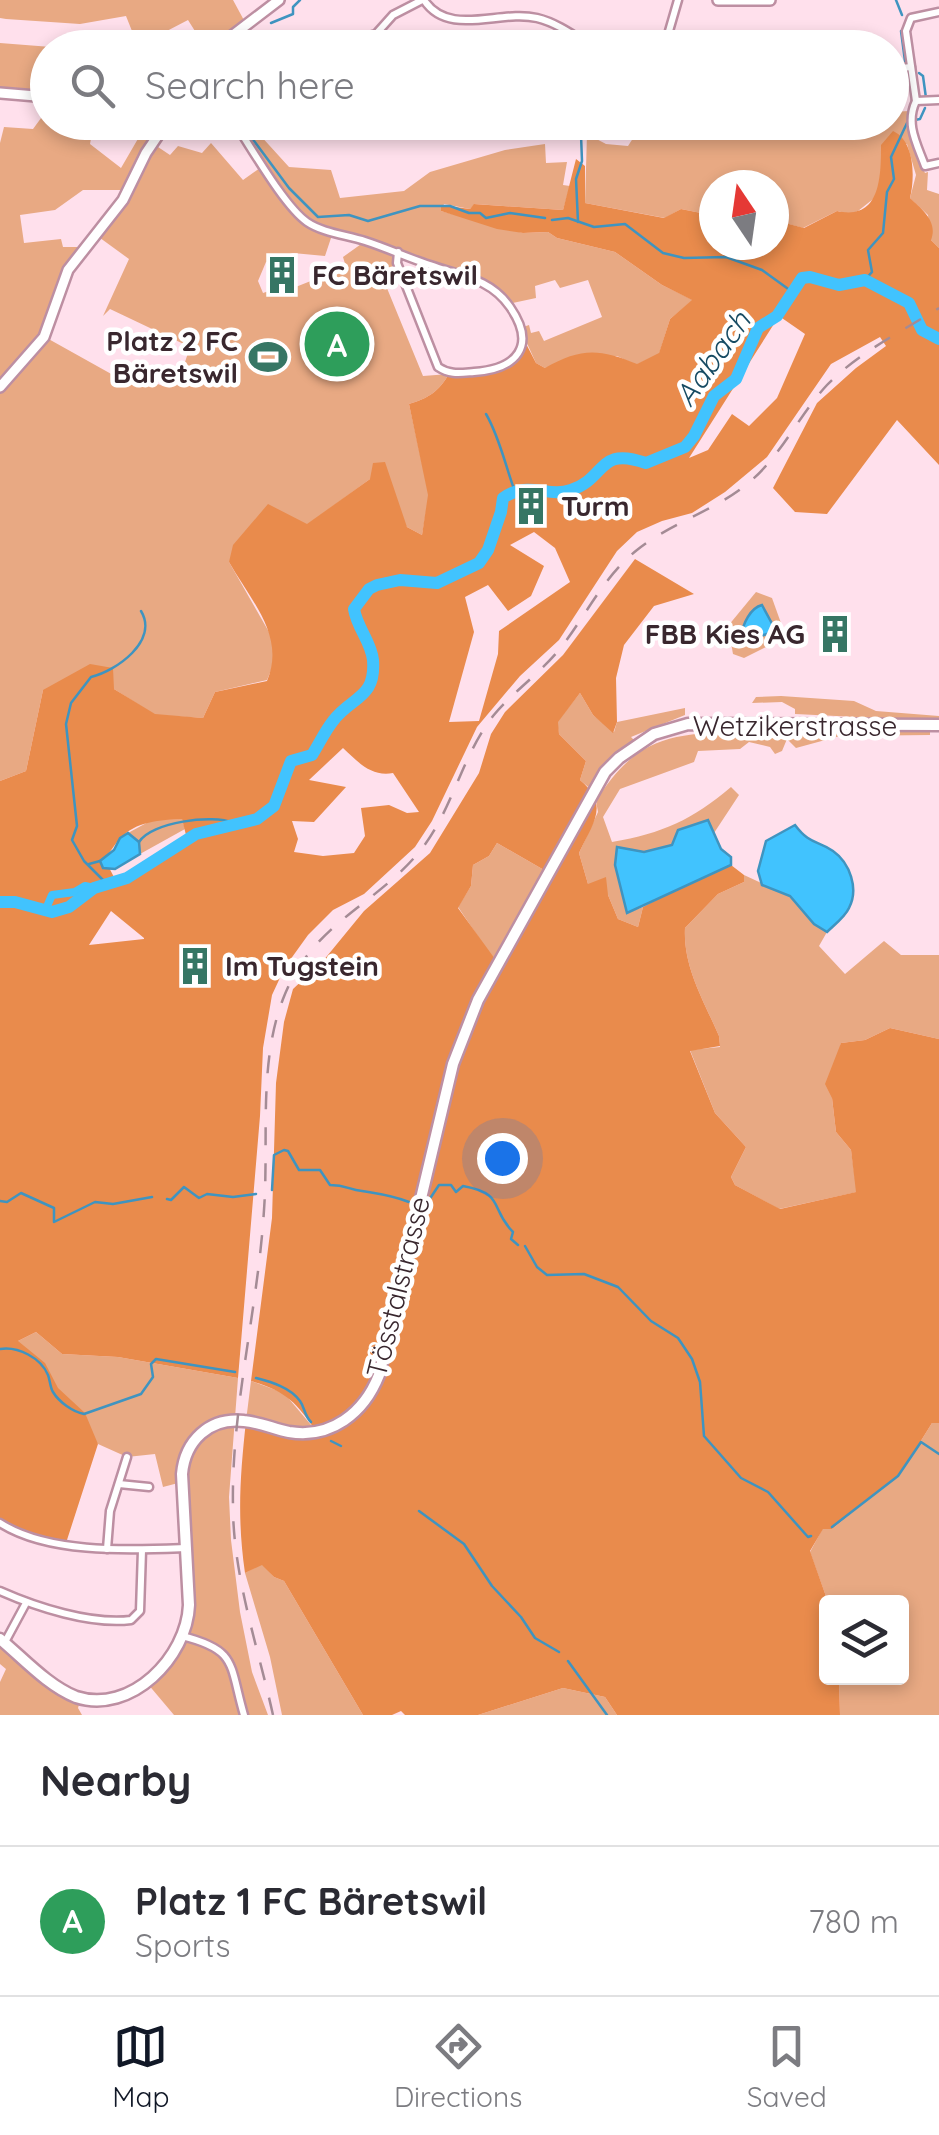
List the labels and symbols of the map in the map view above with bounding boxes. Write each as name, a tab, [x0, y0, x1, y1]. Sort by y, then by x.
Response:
north arrow	[699, 170, 789, 260]
building icon: FC Bäretswil	[261, 254, 303, 296]
place label: FC Bäretswil	[312, 257, 478, 292]
water label: Aabach	[666, 303, 759, 413]
pin: A	[304, 306, 370, 382]
place label: Platz 2 FC Bäretswil	[106, 323, 238, 390]
sports icon: Platz 2 FC Bäretswil	[247, 336, 289, 378]
building icon: Turm	[510, 485, 552, 527]
place label: Turm	[561, 488, 630, 523]
building icon: FBB Kies AG	[814, 613, 856, 655]
place label: FBB Kies AG	[645, 616, 805, 651]
street label: Wetzikerstrasse	[693, 708, 897, 743]
building icon: Im Tugstein	[174, 945, 216, 987]
place label: Im Tugstein	[225, 948, 379, 983]
your location	[477, 1133, 528, 1184]
street label: Tösstalstrasse	[358, 1193, 437, 1381]

